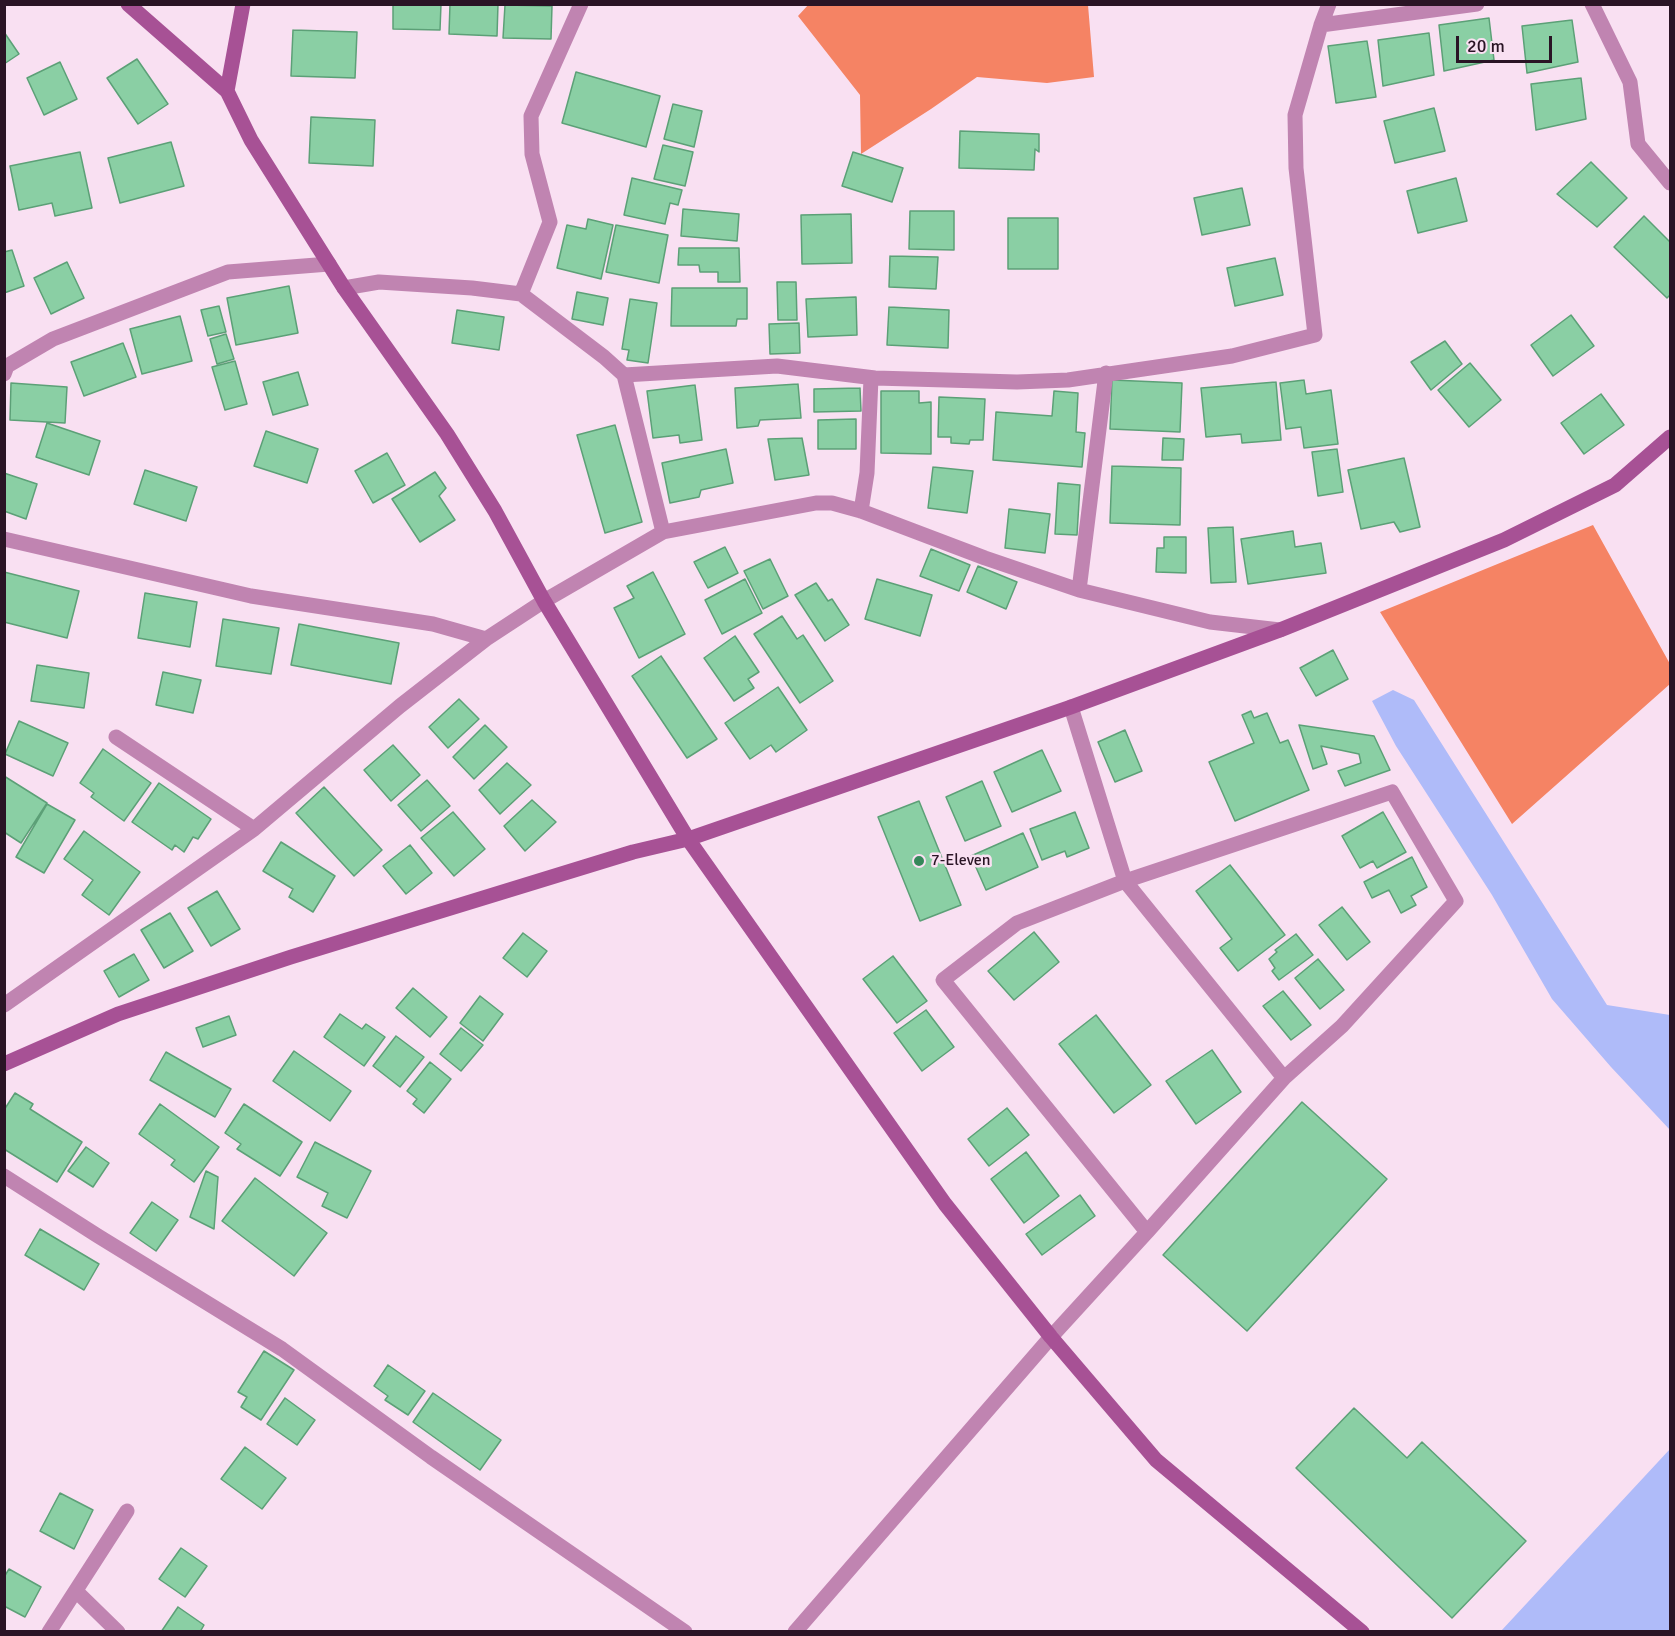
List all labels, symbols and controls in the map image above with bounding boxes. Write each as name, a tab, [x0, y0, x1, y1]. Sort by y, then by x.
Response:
scale bar	[1459, 24, 1555, 62]
text: 20 m	[1467, 35, 1505, 57]
place label: 7-Eleven	[931, 851, 990, 871]
marker: 7-Eleven	[912, 854, 926, 868]

